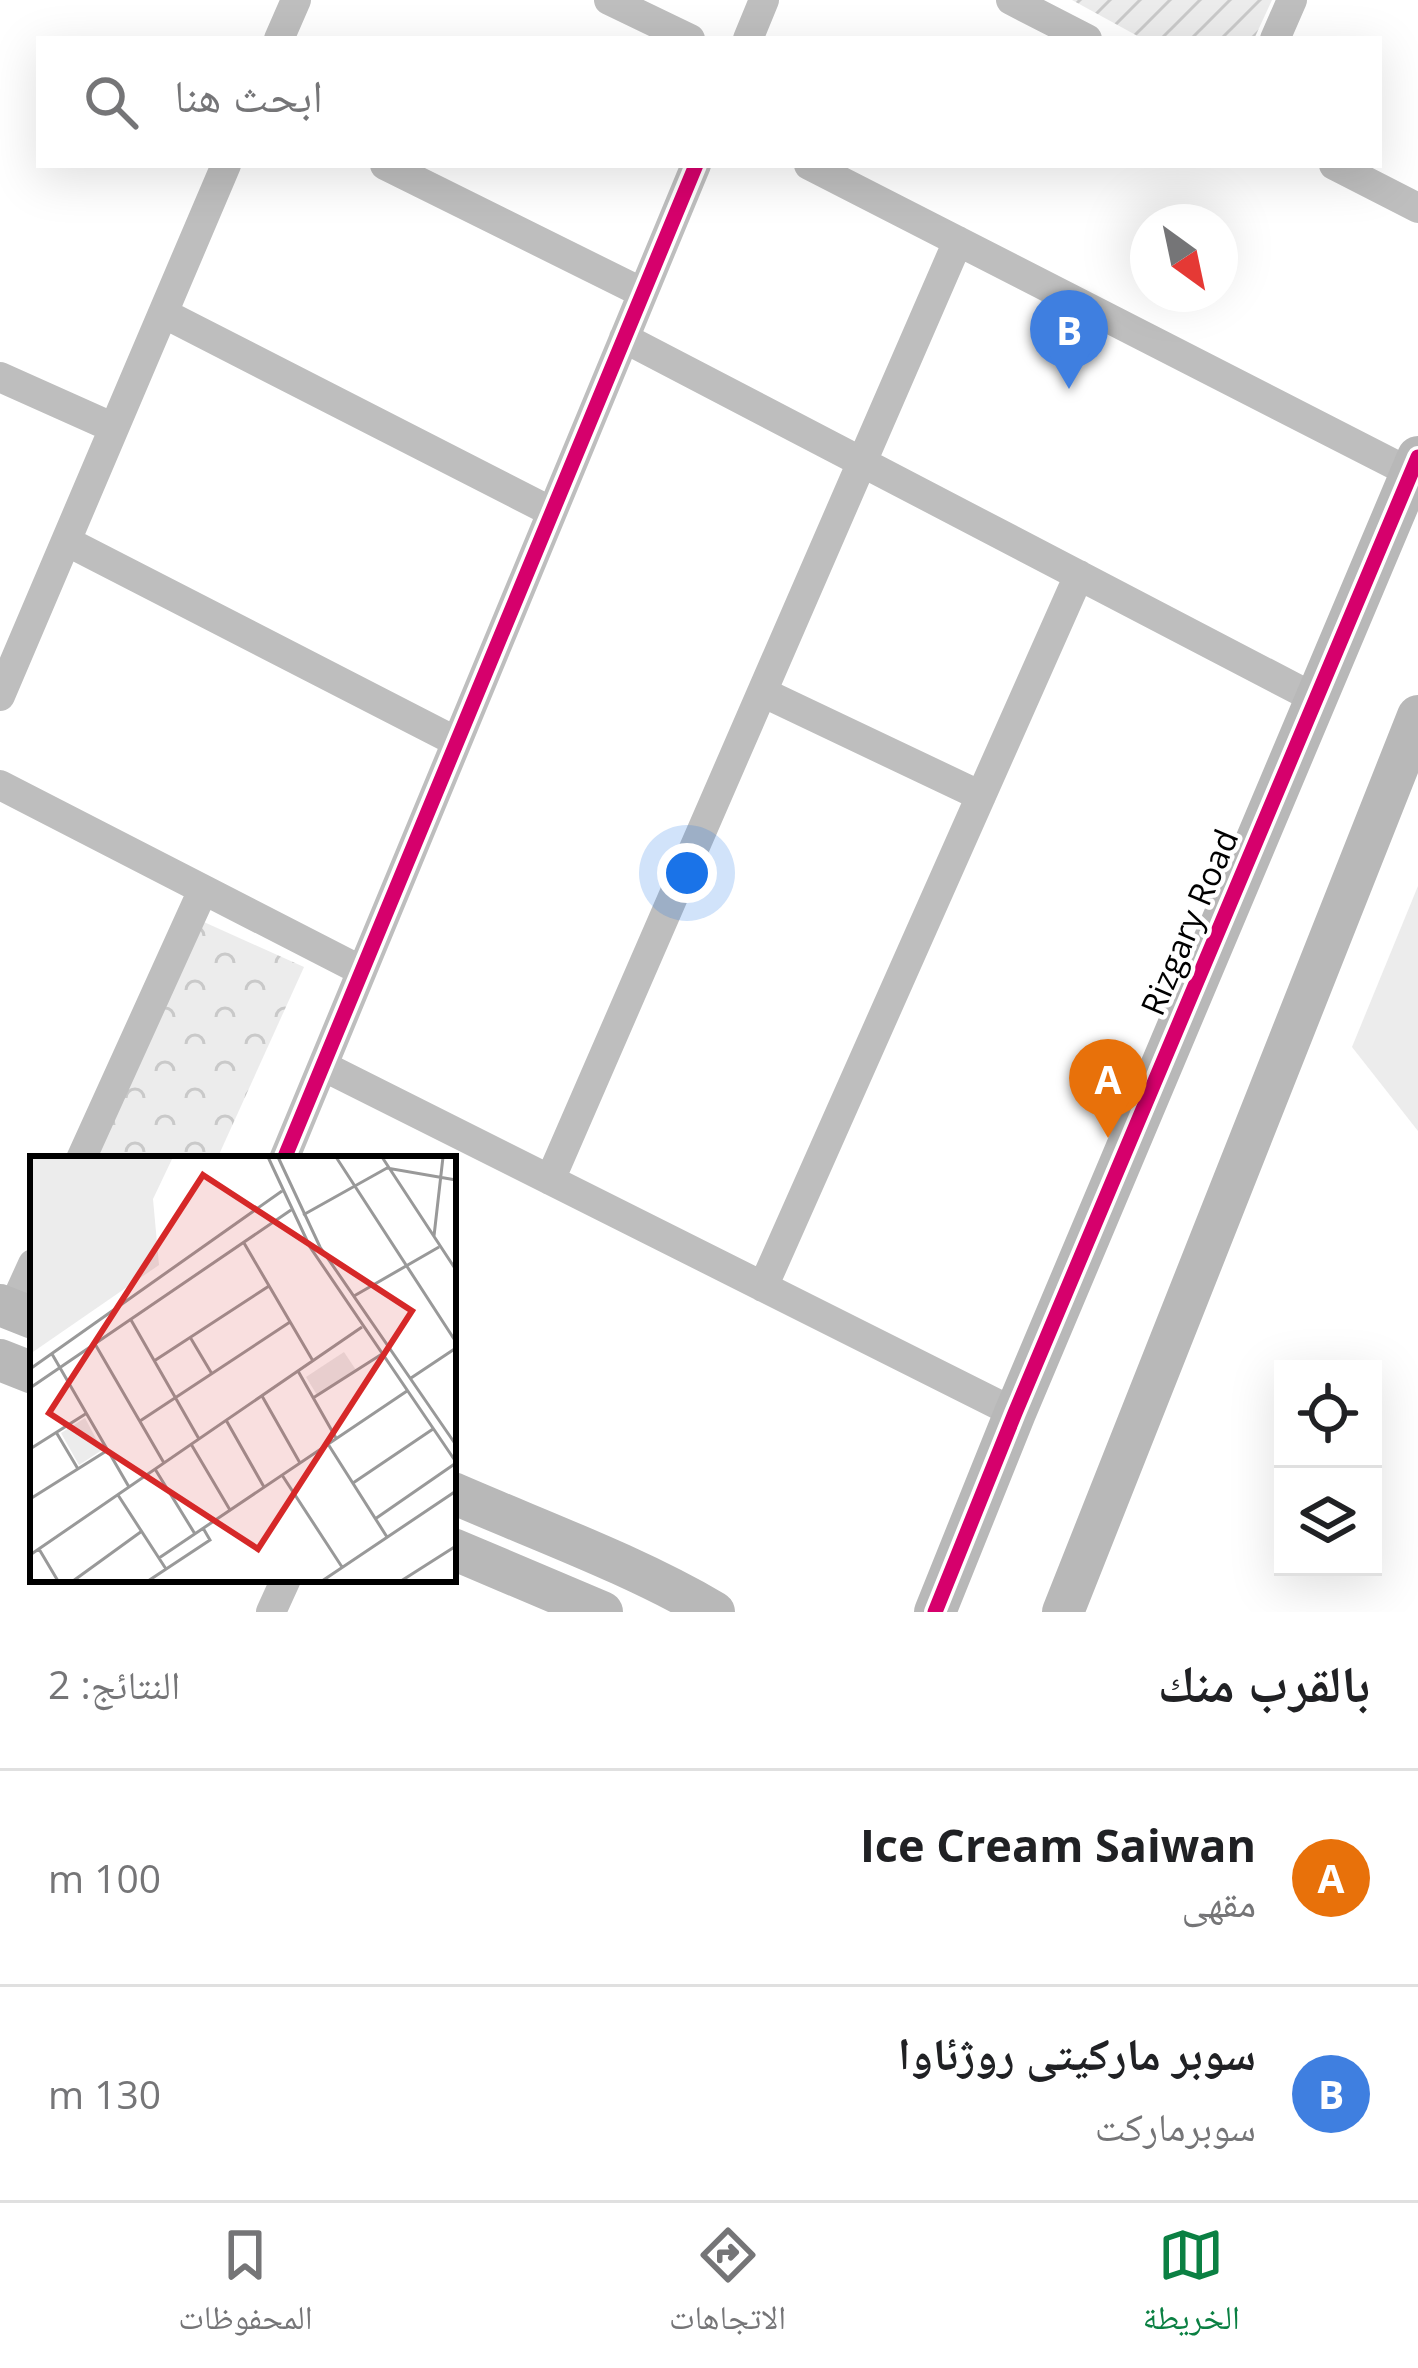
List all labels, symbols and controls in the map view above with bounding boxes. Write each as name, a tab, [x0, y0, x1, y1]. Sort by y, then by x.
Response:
search box	[36, 36, 1382, 168]
text: ابحث هنا	[174, 64, 323, 125]
icon: search	[78, 69, 144, 135]
north arrow	[1130, 204, 1238, 312]
pin: B	[1030, 290, 1108, 389]
street label: Rizgary Road	[1130, 822, 1248, 1022]
your location	[657, 843, 717, 903]
pin: A	[1069, 1039, 1147, 1138]
inset map	[30, 1156, 456, 1582]
map controls	[1274, 1360, 1382, 1576]
button: locate	[1274, 1360, 1382, 1468]
button: layers	[1274, 1468, 1382, 1576]
text: بالقرب منك	[1158, 1647, 1370, 1717]
text: النتائج: 2	[48, 1657, 180, 1710]
text: Ice Cream Saiwan	[860, 1814, 1256, 1875]
text: 100 m	[48, 1851, 161, 1904]
text: A	[1318, 1851, 1344, 1904]
text: مقهى	[1181, 1875, 1256, 1928]
text: سوبر ماركيتى روژئاوا	[898, 2022, 1256, 2083]
text: 130 m	[48, 2067, 161, 2120]
text: B	[1318, 2067, 1344, 2120]
text: سوبرماركت	[1095, 2099, 1256, 2152]
tab: المحفوظات	[178, 2222, 313, 2350]
tab: الاتجاهات	[669, 2222, 786, 2350]
tab: الخريطة	[1143, 2222, 1240, 2350]

